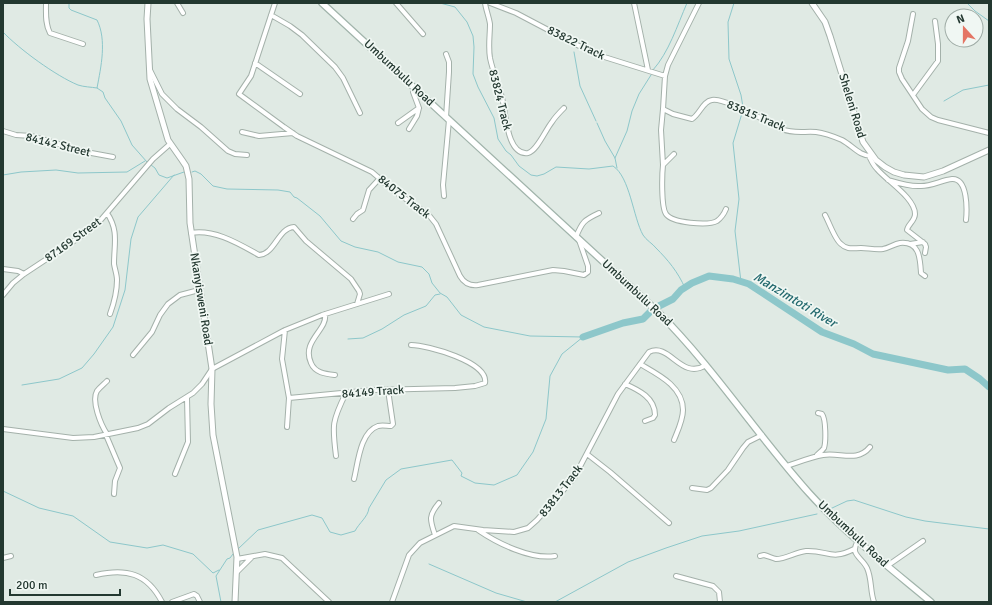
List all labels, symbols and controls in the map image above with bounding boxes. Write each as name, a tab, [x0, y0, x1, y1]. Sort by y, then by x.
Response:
north arrow	[944, 8, 984, 48]
text: N	[955, 12, 966, 27]
street label: 83822 Track	[545, 23, 607, 63]
street label: Umbumbulu Road	[361, 36, 437, 110]
street label: 83824 Track	[485, 68, 515, 132]
street label: Sheleni Road	[835, 72, 869, 140]
street label: 83815 Track	[724, 97, 788, 135]
street label: 84142 Street	[24, 130, 92, 160]
street label: 84075 Track	[375, 172, 433, 222]
street label: 87169 Street	[42, 214, 104, 266]
street label: Nkanyisweni Road	[186, 252, 216, 346]
street label: Umbumbulu Road	[599, 256, 675, 330]
water label: Manzimtoti River	[750, 269, 841, 332]
street label: 84149 Track	[341, 382, 405, 402]
street label: 83813 Track	[536, 462, 586, 520]
street label: Umbumbulu Road	[815, 497, 891, 571]
scale bar	[10, 571, 120, 597]
text: 200 m	[16, 578, 48, 593]

